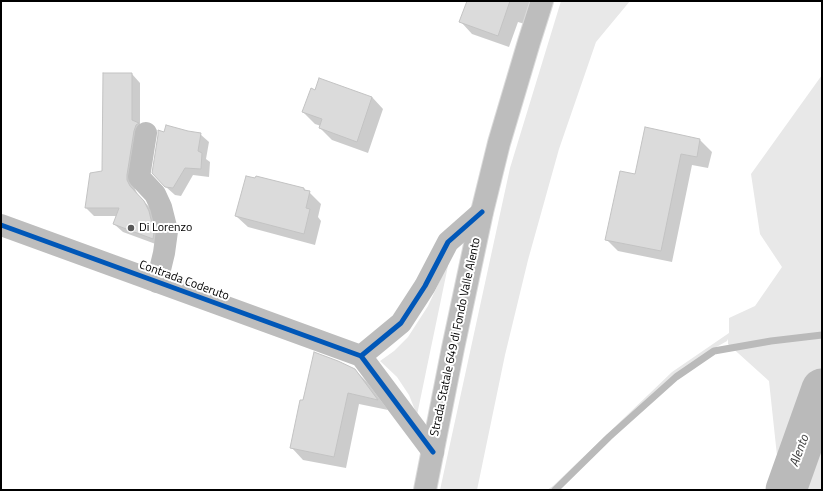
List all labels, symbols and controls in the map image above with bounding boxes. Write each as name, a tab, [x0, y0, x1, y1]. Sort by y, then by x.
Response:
place label: Di Lorenzo	[139, 221, 192, 235]
marker: Di Lorenzo	[126, 223, 136, 233]
street label: Strada Statale 649 di Fondo Valle Alento	[428, 236, 484, 438]
street label: Contrada Coderuto	[137, 258, 231, 304]
water label: Alento	[787, 433, 813, 469]

